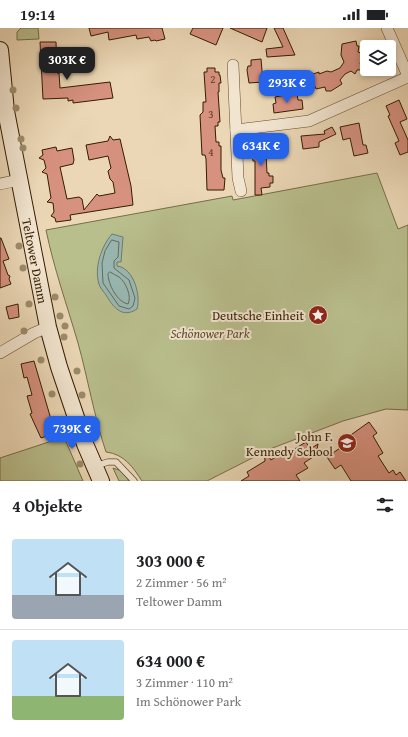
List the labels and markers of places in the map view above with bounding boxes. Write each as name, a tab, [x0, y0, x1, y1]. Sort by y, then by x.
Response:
pin: 303K €	[34, 47, 100, 81]
pin: 293K €	[254, 70, 320, 104]
pin: 634K €	[228, 133, 294, 167]
place icon: Deutsche Einheit	[307, 304, 329, 326]
place label: Deutsche Einheit	[212, 306, 304, 325]
pin: 739K €	[39, 416, 105, 450]
place label: John F. Kennedy School	[246, 427, 333, 461]
school or university icon: John F. Kennedy School	[336, 432, 358, 454]

